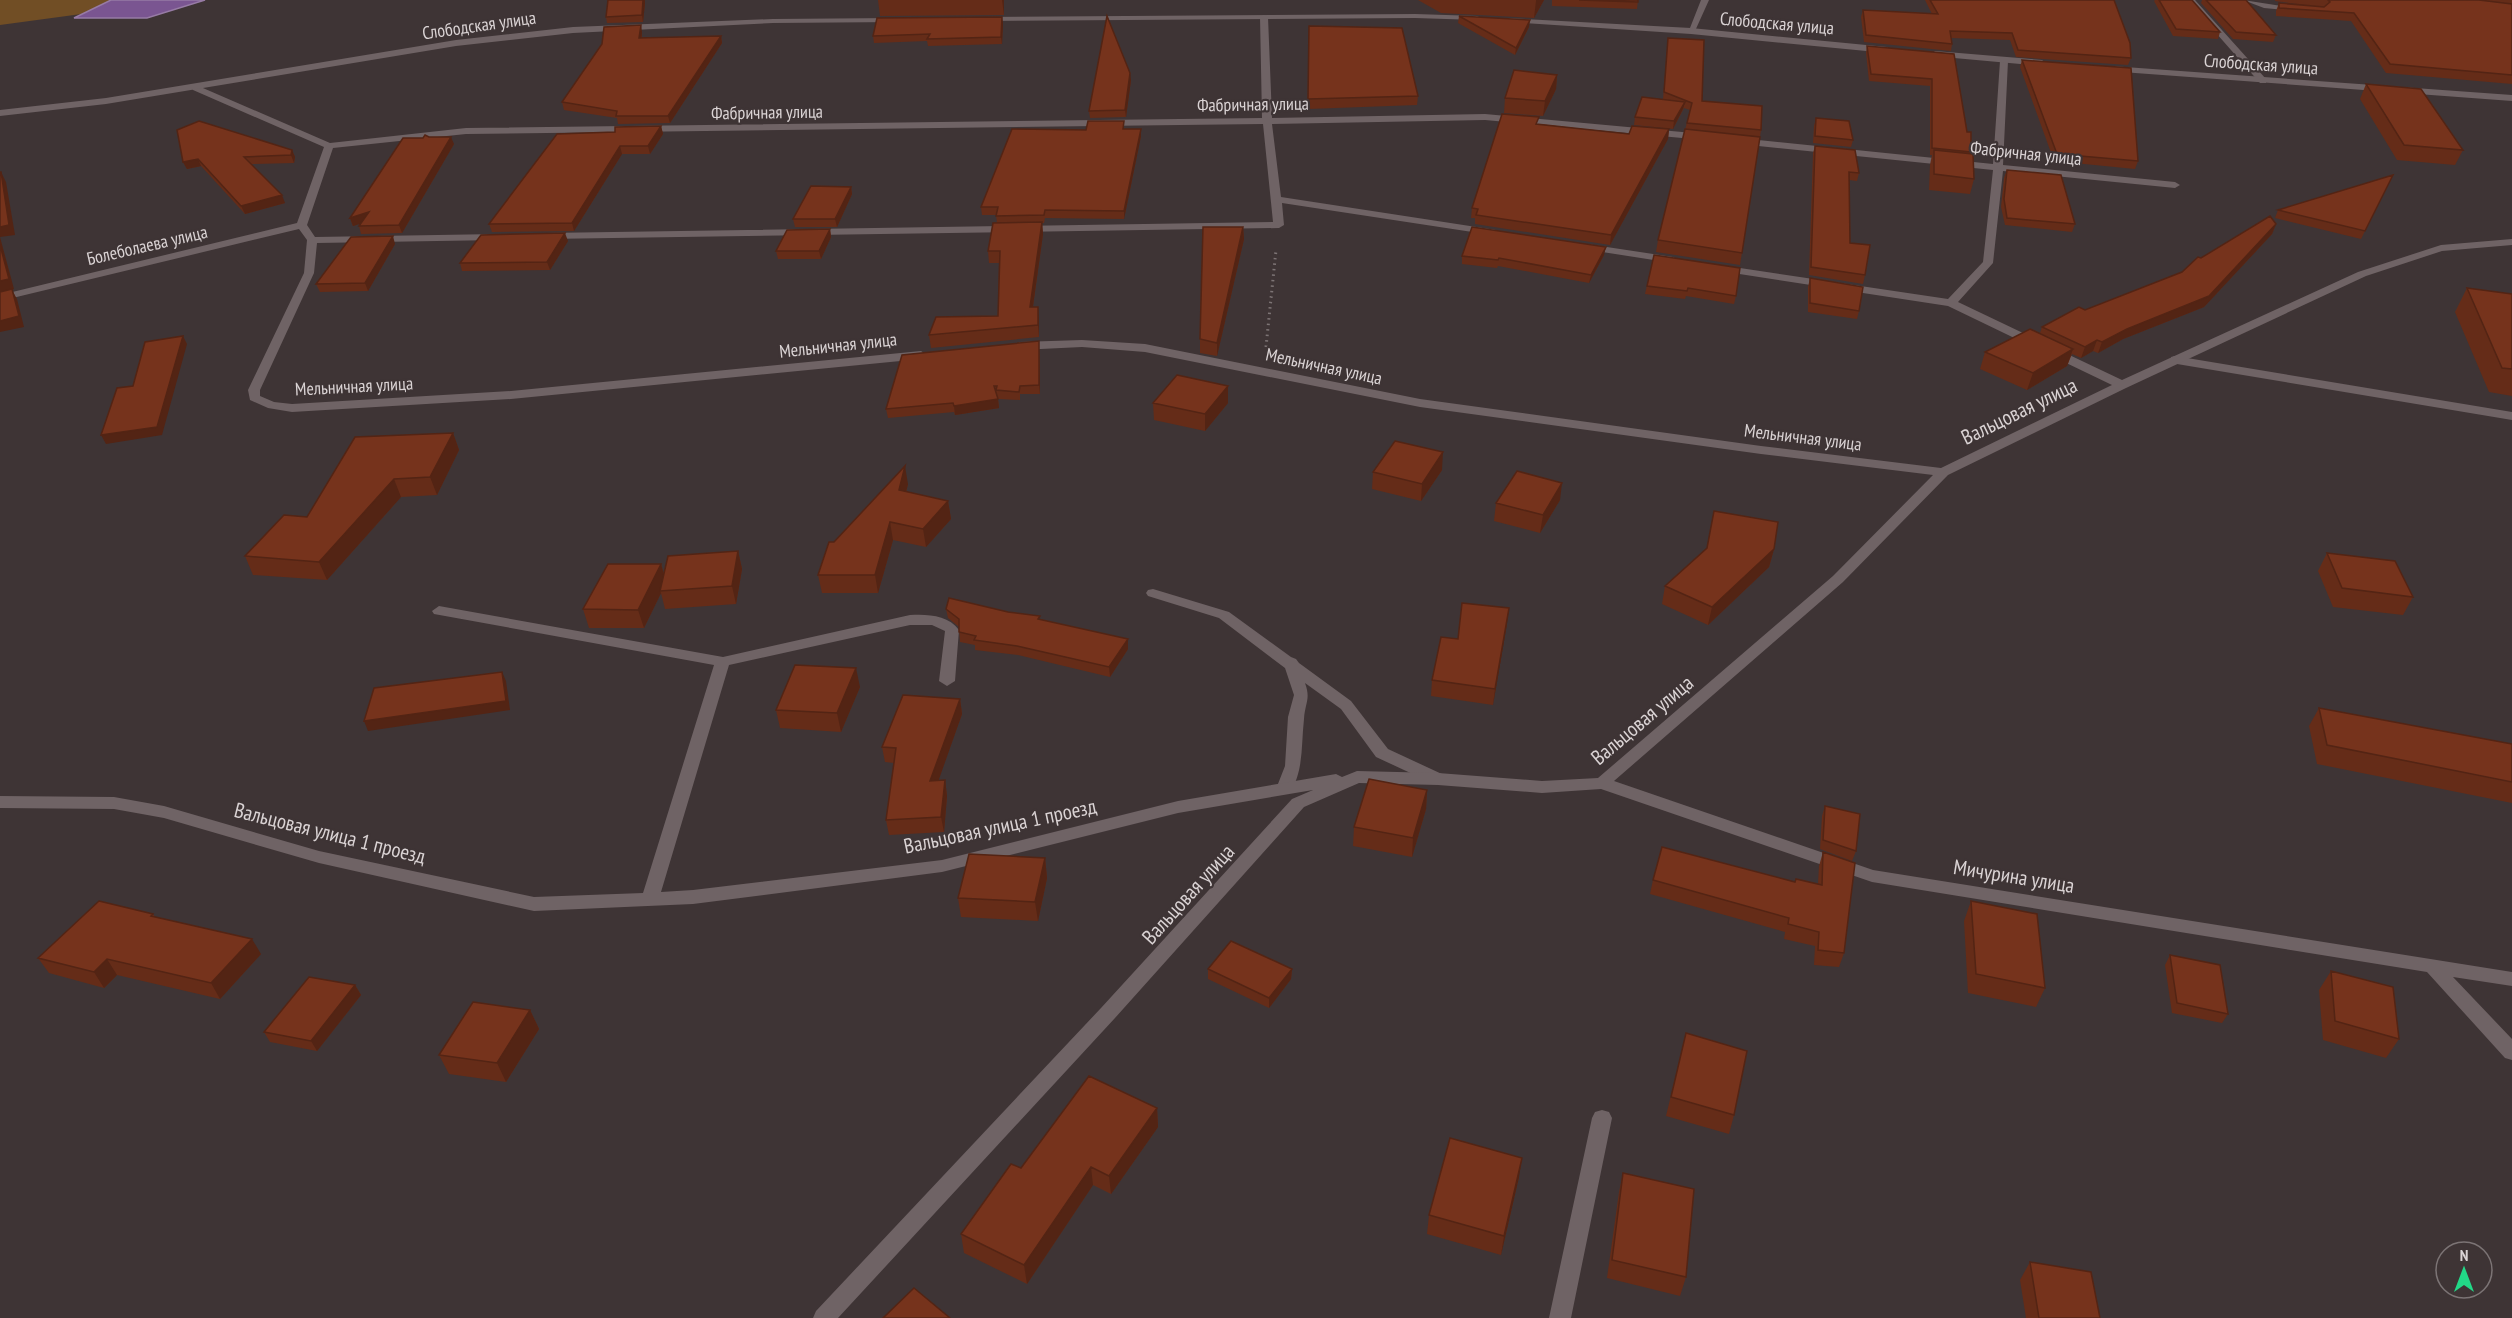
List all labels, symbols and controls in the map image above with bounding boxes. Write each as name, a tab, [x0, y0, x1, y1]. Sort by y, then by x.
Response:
street label: Слободская улица	[421, 6, 537, 44]
street label: Слободская улица	[1719, 7, 1835, 39]
street label: Слободская улица	[2203, 49, 2319, 79]
street label: Фабричная улица	[1197, 92, 1309, 116]
street label: Фабричная улица	[711, 100, 823, 124]
street label: Фабричная улица	[1969, 136, 2083, 170]
street label: Болеболаева улица	[84, 220, 210, 270]
street label: Мельничная улица	[778, 327, 898, 363]
street label: Мельничная улица	[1264, 342, 1384, 390]
street label: Мельничная улица	[294, 371, 414, 401]
street label: Вальцовая улица	[1957, 371, 2081, 451]
street label: Мельничная улица	[1743, 418, 1863, 456]
street label: Вальцовая улица	[1585, 669, 1699, 771]
street label: Вальцовая улица 1 проезд	[901, 792, 1099, 860]
street label: Вальцовая улица 1 проезд	[231, 796, 429, 870]
street label: Вальцовая улица	[1136, 838, 1240, 950]
street label: Мичурина улица	[1952, 853, 2076, 899]
north arrow	[2434, 1240, 2494, 1300]
text: N	[2460, 1245, 2468, 1265]

